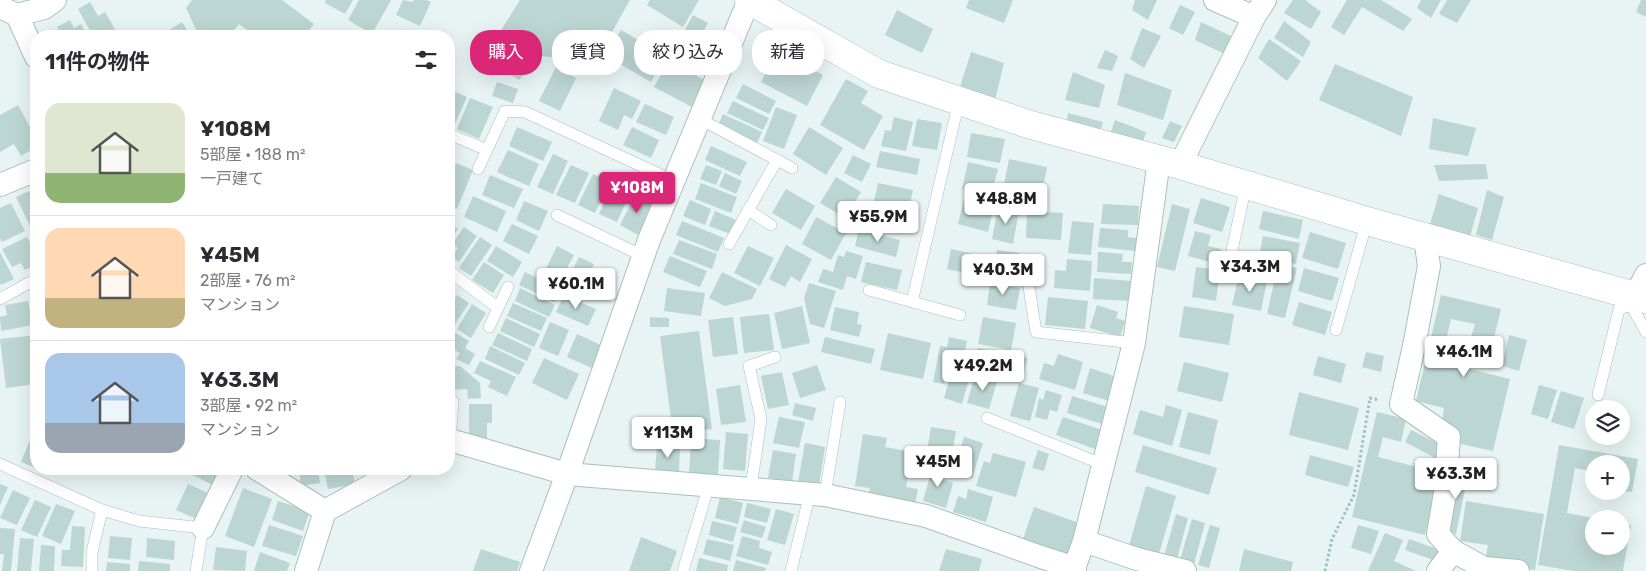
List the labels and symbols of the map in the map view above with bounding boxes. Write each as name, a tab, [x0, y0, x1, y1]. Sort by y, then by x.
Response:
pin: ¥108M	[602, 172, 672, 214]
pin: ¥48.8M	[965, 182, 1047, 225]
pin: ¥55.9M	[837, 200, 919, 243]
pin: ¥34.3M	[1209, 250, 1291, 293]
pin: ¥40.3M	[962, 254, 1044, 296]
pin: ¥60.1M	[535, 268, 617, 310]
pin: ¥46.1M	[1423, 336, 1505, 378]
pin: ¥49.2M	[942, 350, 1024, 392]
pin: ¥113M	[633, 416, 703, 459]
pin: ¥45M	[908, 446, 968, 488]
pin: ¥63.3M	[1415, 458, 1497, 500]

